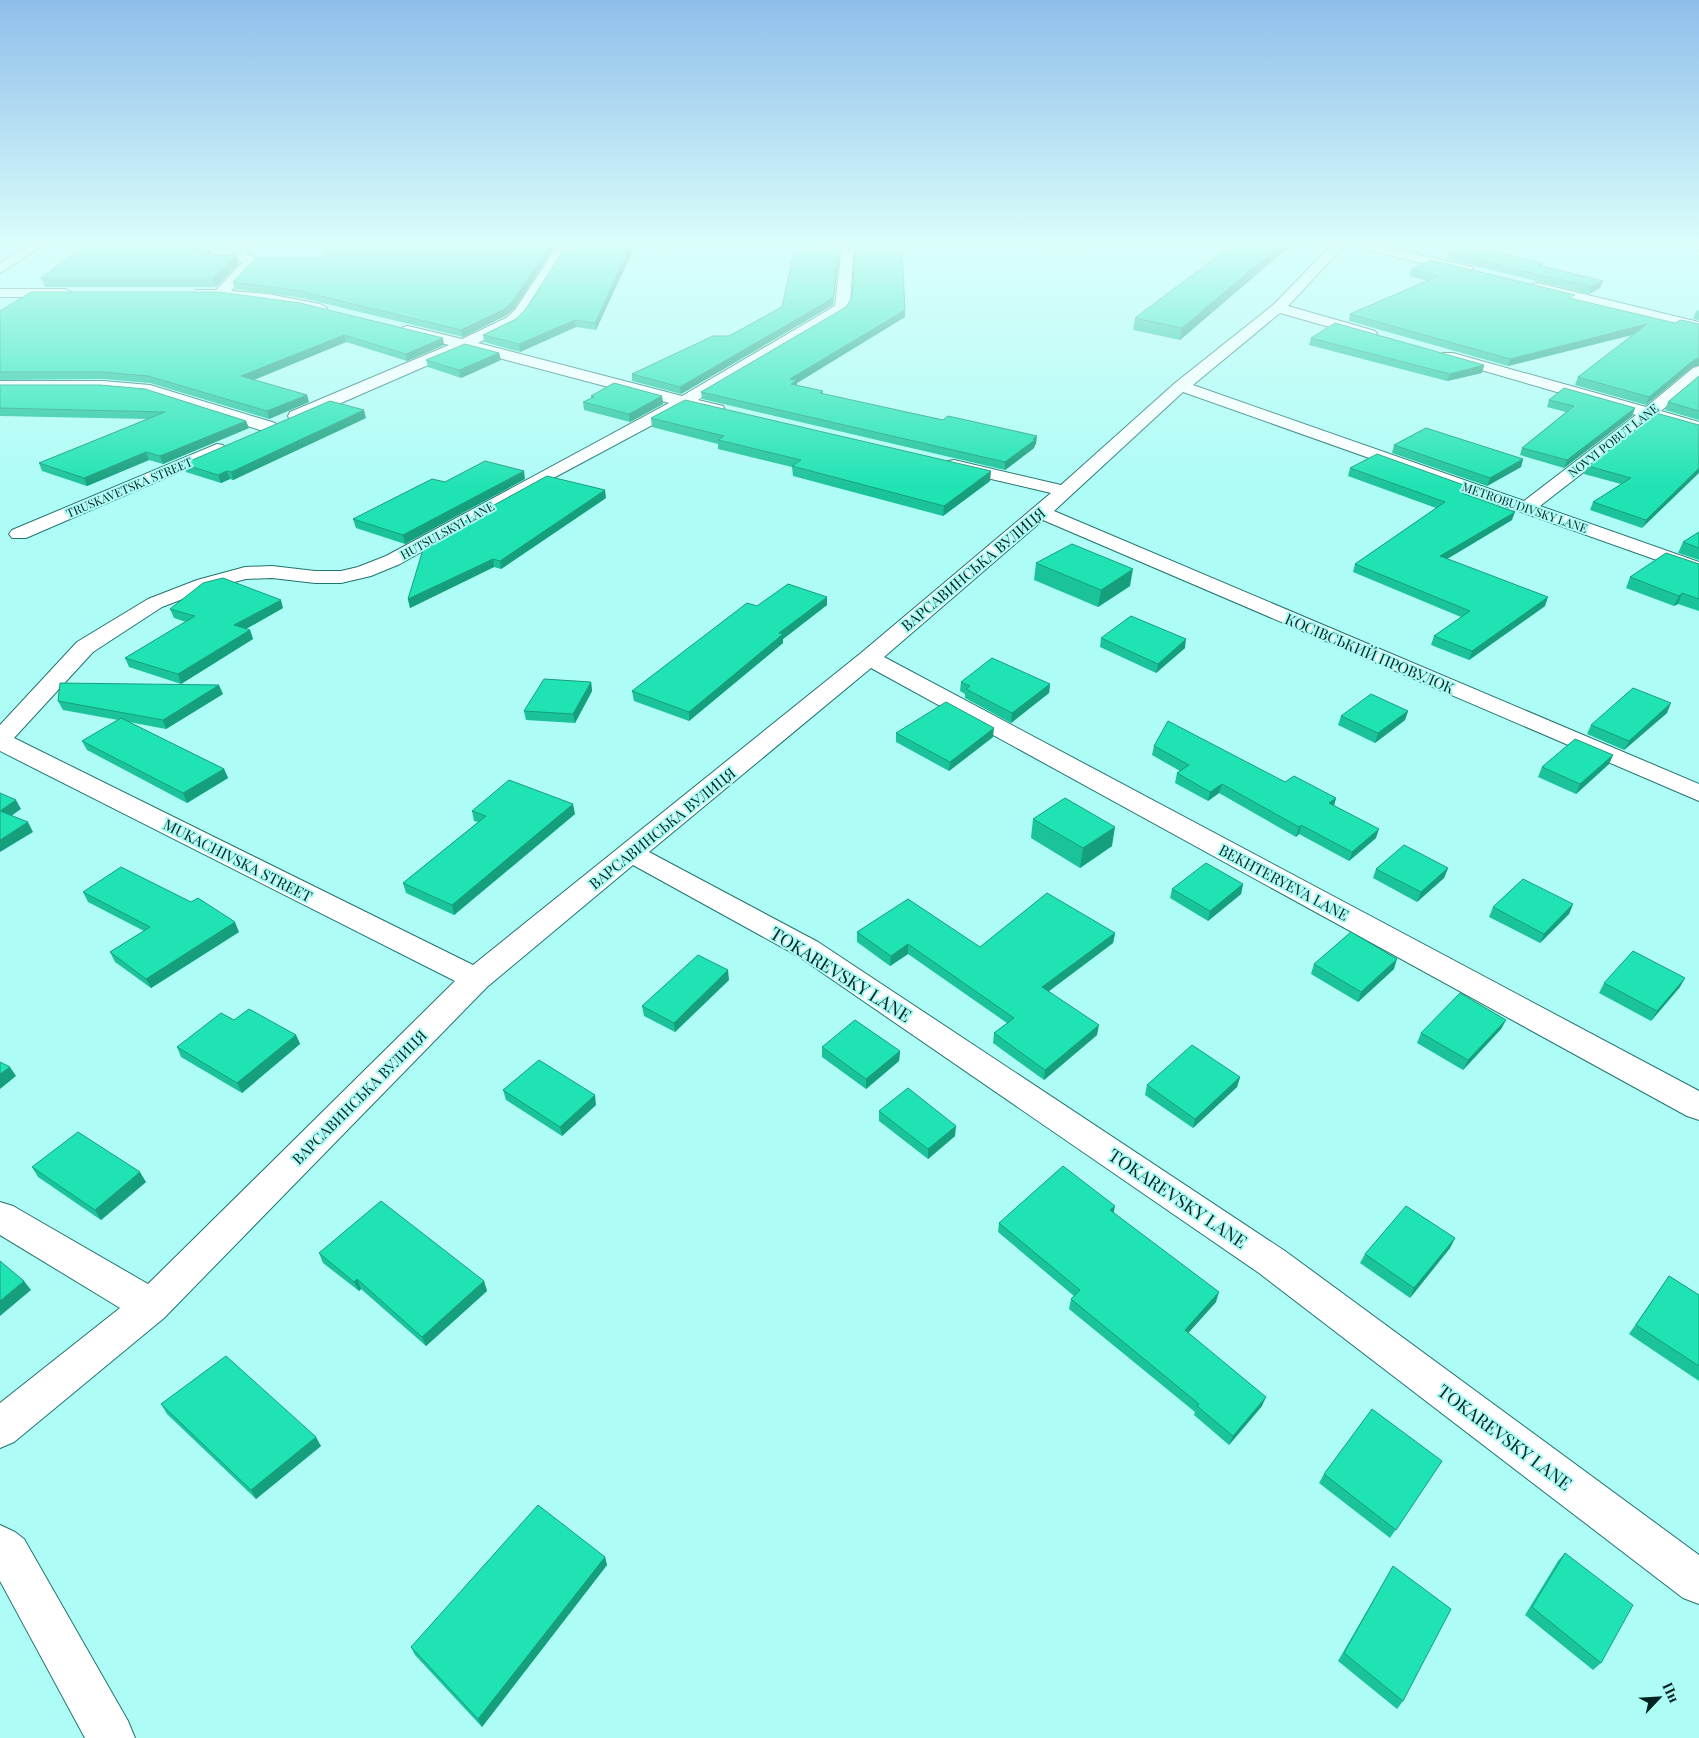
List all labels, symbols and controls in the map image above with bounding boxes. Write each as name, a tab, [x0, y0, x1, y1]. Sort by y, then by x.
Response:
street label: NOVYI POBUT LANE	[1565, 400, 1661, 480]
street label: TRUSKAVETSKA STREET	[63, 453, 195, 521]
street label: METROBUDIVSKY LANE	[1460, 478, 1590, 536]
street label: HUTSULSKYI LANE	[397, 498, 497, 562]
street label: ВАРСАВИНСЬКА ВУЛИЦЯ	[897, 502, 1050, 635]
street label: КОСІВСЬКИЙ ПРОВУЛОК	[1282, 608, 1458, 698]
street label: ВАРСАВИНСЬКА ВУЛИЦЯ	[585, 763, 739, 893]
street label: MUKACHIVSKA STREET	[160, 814, 316, 906]
street label: BEKHTERYEVA LANE	[1216, 839, 1352, 925]
street label: TOKAREVSKY LANE	[766, 921, 916, 1027]
street label: ВАРСАВИНСЬКА ВУЛИЦЯ	[287, 1025, 431, 1169]
street label: TOKAREVSKY LANE	[1104, 1143, 1252, 1253]
street label: TOKAREVSKY LANE	[1433, 1379, 1577, 1495]
north arrow	[1634, 1673, 1684, 1723]
text: Пн	[1658, 1679, 1684, 1705]

